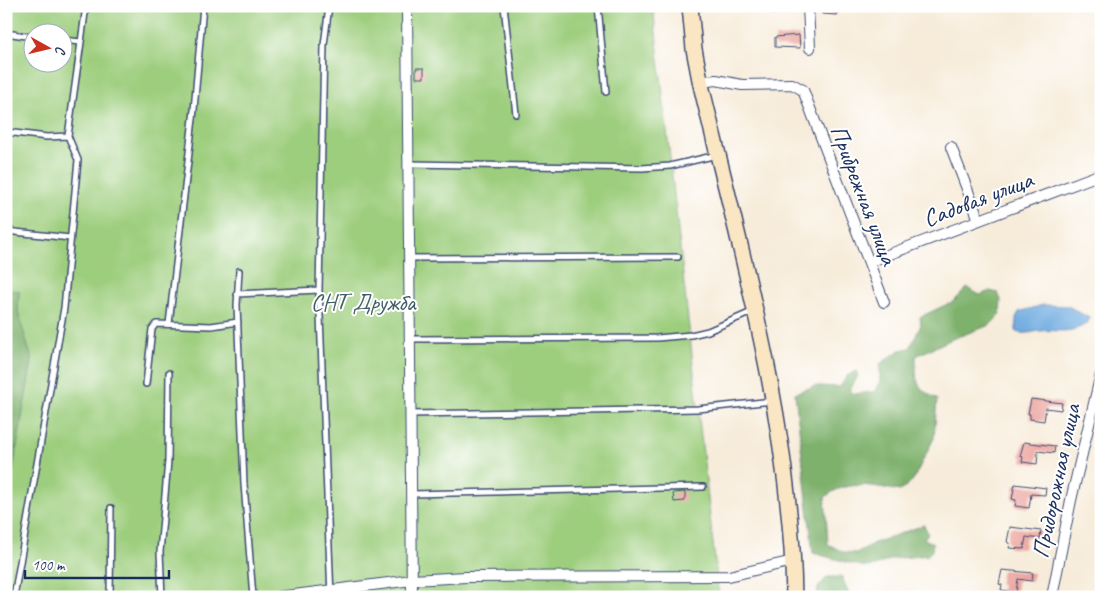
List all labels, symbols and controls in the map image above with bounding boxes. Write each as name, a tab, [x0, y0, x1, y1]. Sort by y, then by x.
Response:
north arrow	[22, 22, 72, 72]
text: С	[51, 45, 69, 56]
street label: Прибрежная улица	[824, 121, 905, 271]
street label: Садовая улица	[919, 164, 1039, 234]
park label: СНТ Дружба	[311, 287, 417, 317]
street label: Придорожная улица	[1025, 400, 1087, 561]
scale bar	[25, 548, 169, 580]
text: 100 m	[32, 556, 66, 575]

